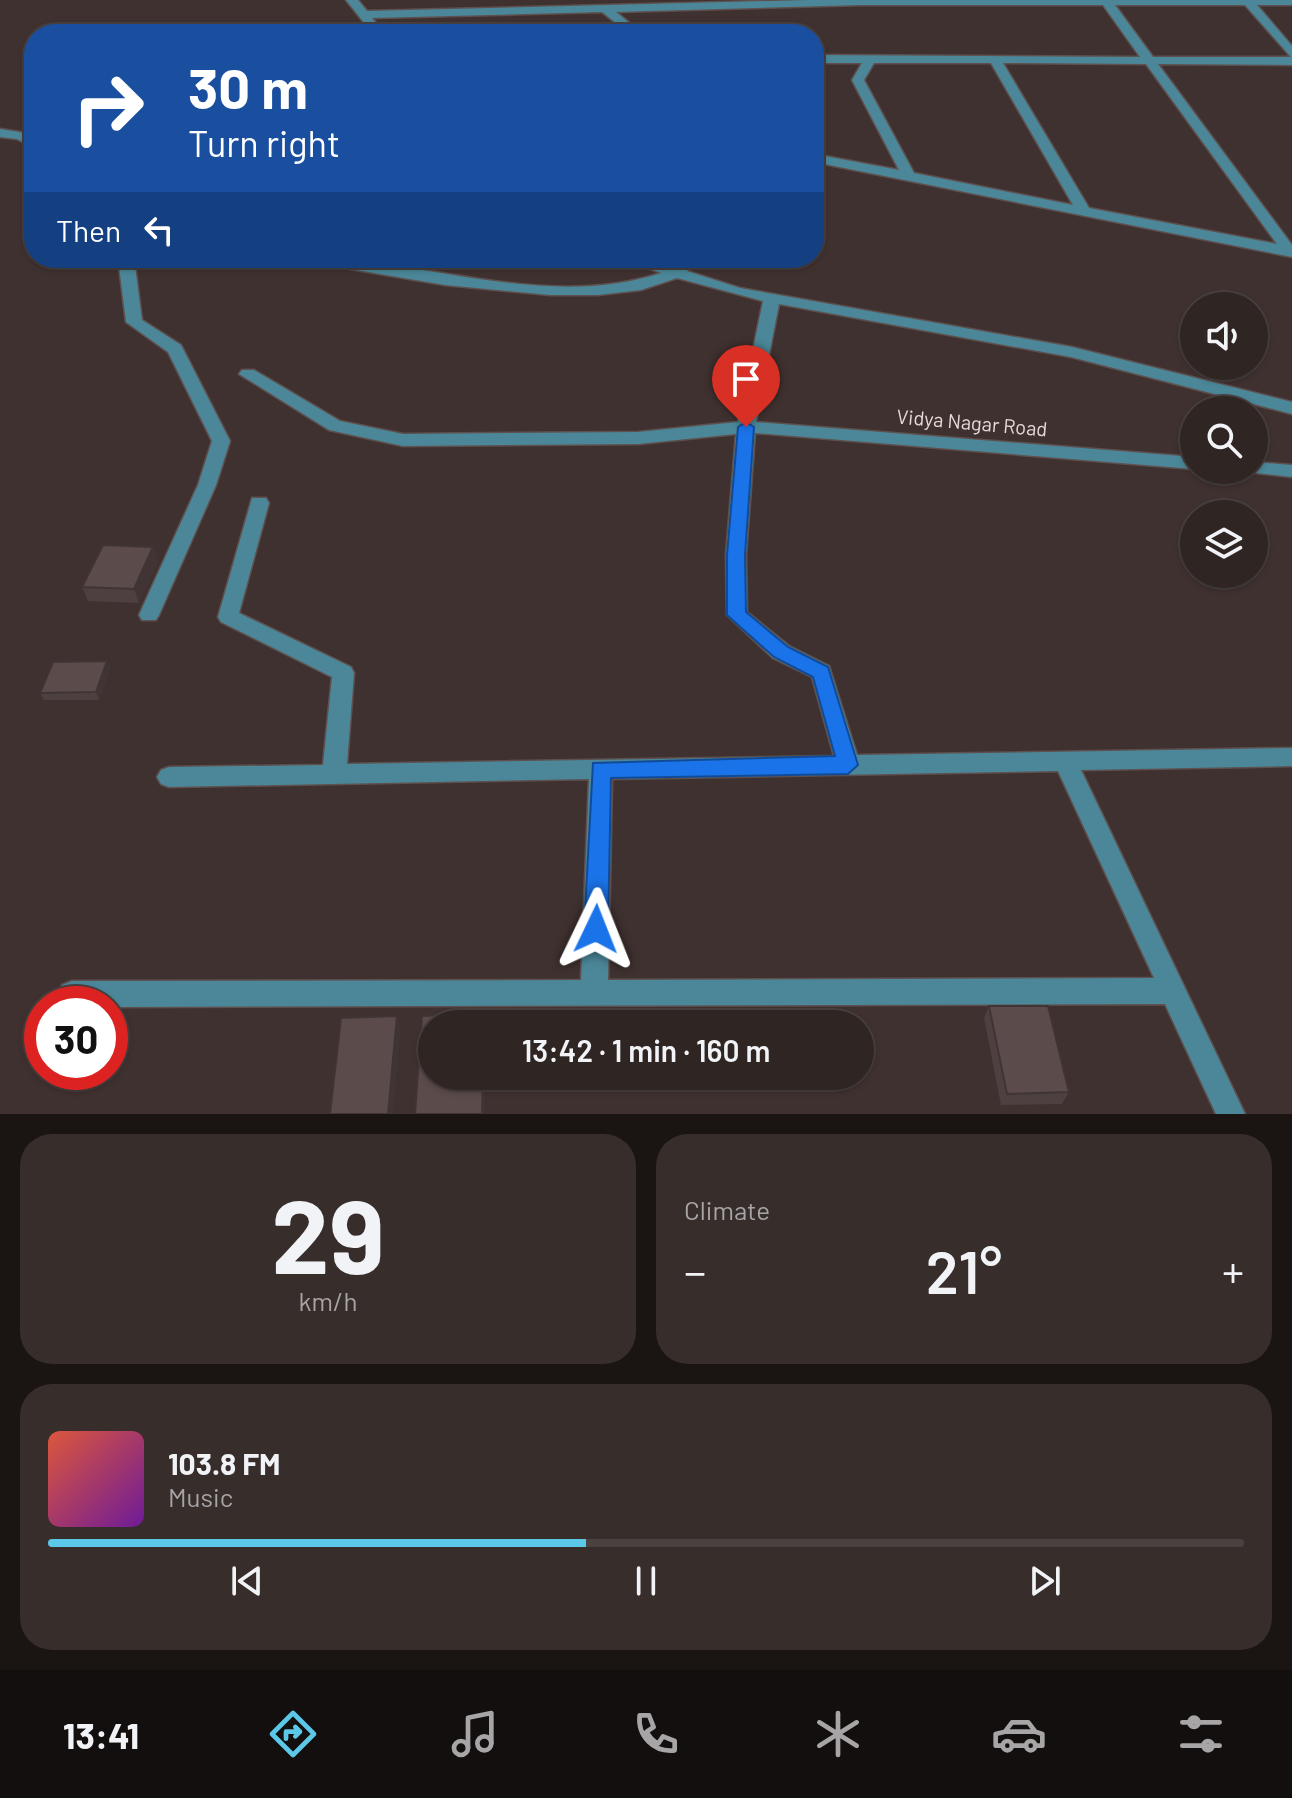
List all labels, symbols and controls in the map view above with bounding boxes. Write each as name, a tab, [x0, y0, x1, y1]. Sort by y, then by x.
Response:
text: 30 m	[188, 53, 308, 120]
icon: right	[56, 56, 160, 160]
text: Turn right	[188, 121, 340, 164]
icon: left	[137, 208, 181, 252]
text: Then	[56, 212, 121, 248]
map controls	[1180, 292, 1268, 588]
button: sound	[1180, 292, 1268, 380]
pin	[712, 345, 780, 427]
icon: arrive	[724, 357, 768, 401]
button: search	[1180, 396, 1268, 484]
street label: Vidya Nagar Road	[896, 403, 1048, 441]
button: layers	[1180, 500, 1268, 588]
position arrow	[554, 887, 638, 971]
speed limit sign: 30	[24, 986, 128, 1090]
text: 13:42 · 1 min · 160 m	[522, 1032, 770, 1068]
text: 29	[271, 1170, 385, 1295]
text: Climate	[684, 1194, 770, 1225]
text: 21°	[926, 1234, 1002, 1306]
text: −	[684, 1244, 706, 1297]
text: +	[1222, 1244, 1244, 1297]
text: km/h	[299, 1285, 357, 1316]
text: 103.8 FM	[168, 1445, 281, 1481]
text: Music	[168, 1481, 233, 1512]
icon: previous	[225, 1559, 269, 1603]
icon: pause	[624, 1559, 668, 1603]
icon: next	[1023, 1559, 1067, 1603]
icon: directions	[265, 1706, 321, 1762]
icon: music	[447, 1706, 503, 1762]
icon: phone	[628, 1706, 684, 1762]
icon: climate	[810, 1706, 866, 1762]
icon: car	[991, 1706, 1047, 1762]
icon: filters	[1173, 1706, 1229, 1762]
text: 13:41	[63, 1713, 139, 1756]

